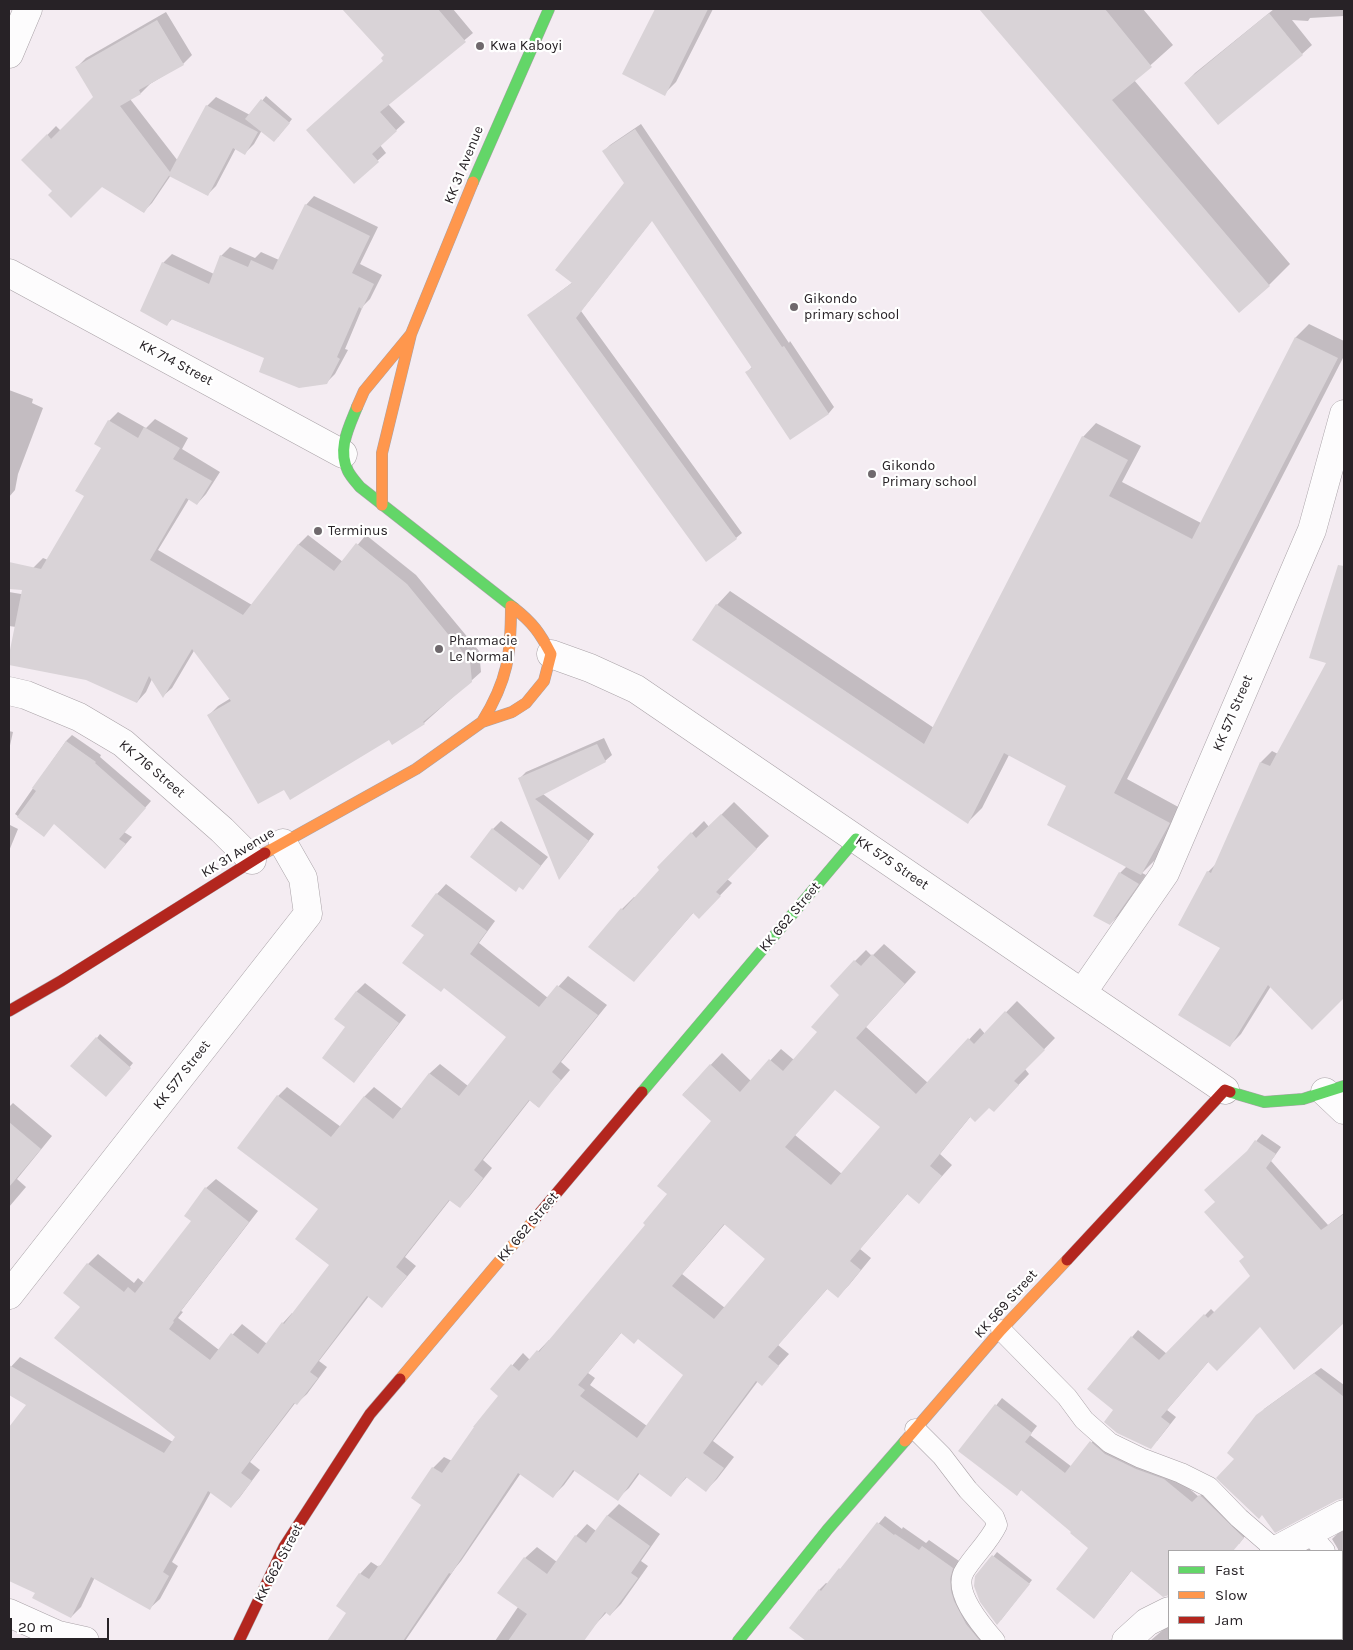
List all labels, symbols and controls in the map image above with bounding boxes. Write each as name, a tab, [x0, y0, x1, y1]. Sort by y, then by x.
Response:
place label: Kwa Kaboyi	[490, 38, 563, 54]
marker: Kwa Kaboyi	[474, 40, 486, 52]
street label: KK 31 Avenue	[441, 124, 487, 206]
place label: Gikondo primary school	[804, 291, 899, 324]
marker: Gikondo primary school	[788, 301, 800, 313]
street label: KK 714 Street	[136, 337, 216, 389]
place label: Gikondo Primary school	[882, 458, 977, 491]
marker: Gikondo Primary school	[866, 468, 878, 480]
place label: Terminus	[328, 523, 388, 539]
marker: Terminus	[312, 525, 324, 537]
place label: Pharmacie Le Normal	[449, 633, 517, 666]
marker: Pharmacie Le Normal	[433, 643, 445, 655]
street label: KK 571 Street	[1209, 672, 1257, 754]
street label: KK 716 Street	[115, 736, 189, 802]
street label: KK 31 Avenue	[198, 825, 278, 881]
street label: KK 575 Street	[852, 832, 932, 894]
street label: KK 662 Street	[756, 879, 824, 955]
street label: KK 577 Street	[150, 1037, 214, 1113]
street label: KK 662 Street	[494, 1189, 562, 1265]
street label: KK 569 Street	[971, 1266, 1041, 1342]
street label: KK 662 Street	[251, 1521, 307, 1605]
legend	[1168, 1550, 1343, 1640]
text: Fast	[1215, 1561, 1244, 1579]
text: Slow	[1215, 1586, 1247, 1604]
scale bar	[12, 1608, 111, 1640]
text: Jam	[1215, 1611, 1243, 1629]
text: 20 m	[18, 1618, 53, 1636]

